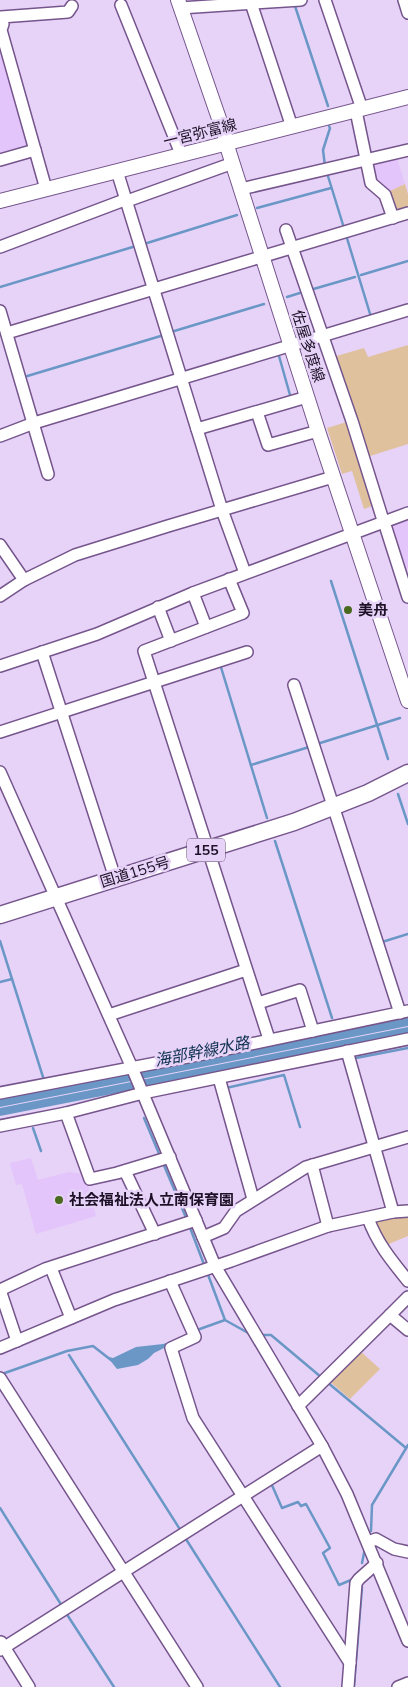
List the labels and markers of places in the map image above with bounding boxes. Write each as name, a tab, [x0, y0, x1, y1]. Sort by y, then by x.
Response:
place label: 美舟	[358, 600, 388, 619]
marker: 美舟	[342, 604, 354, 616]
place label: 社会福祉法人立南保育園	[69, 1190, 234, 1209]
marker: 社会福祉法人立南保育園	[53, 1194, 65, 1206]

